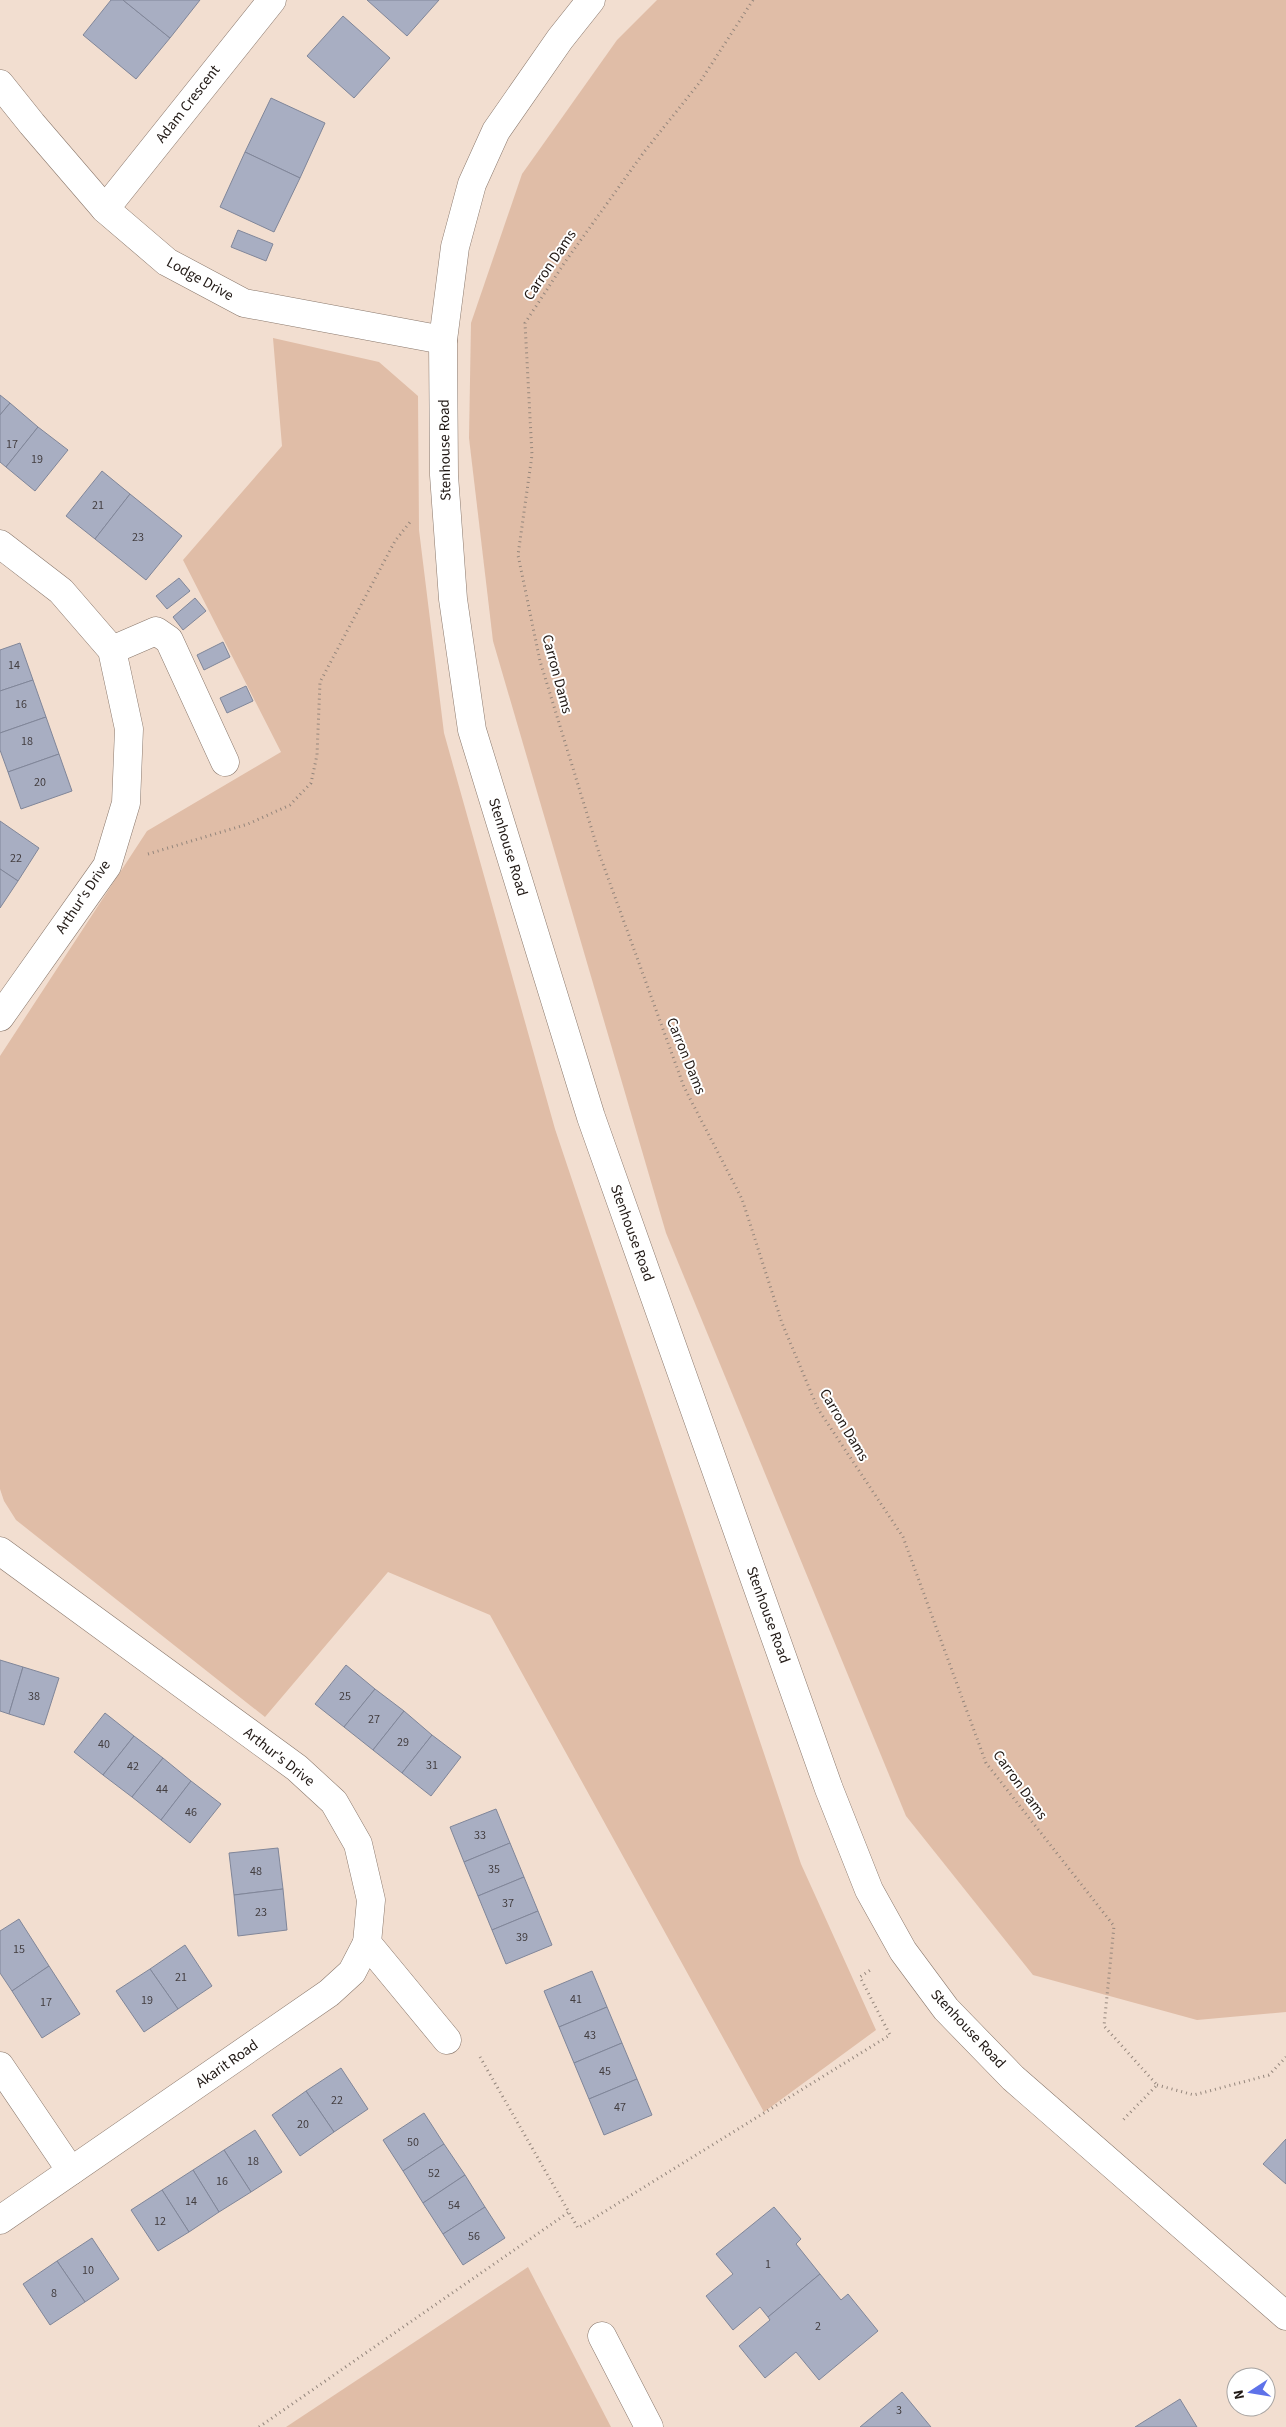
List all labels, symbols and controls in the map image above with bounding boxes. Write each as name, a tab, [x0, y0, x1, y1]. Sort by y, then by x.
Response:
street label: Adam Crescent	[151, 60, 225, 148]
street label: Carron Dams	[519, 225, 581, 305]
street label: Lodge Drive	[163, 252, 237, 306]
street label: Stenhouse Road	[434, 399, 456, 501]
house number: 17	[6, 436, 18, 453]
house number: 19	[31, 451, 43, 468]
house number: 21	[92, 497, 104, 514]
house number: 23	[132, 529, 144, 546]
street label: Carron Dams	[536, 632, 578, 716]
house number: 14	[8, 657, 20, 674]
house number: 16	[15, 696, 27, 713]
house number: 18	[21, 733, 33, 750]
house number: 20	[34, 774, 46, 791]
street label: Stenhouse Road	[483, 795, 533, 899]
house number: 22	[10, 850, 22, 867]
street label: Arthur's Drive	[50, 856, 116, 938]
street label: Carron Dams	[661, 1014, 711, 1098]
street label: Stenhouse Road	[605, 1182, 659, 1284]
street label: Carron Dams	[814, 1385, 874, 1465]
street label: Stenhouse Road	[741, 1564, 795, 1666]
house number: 38	[28, 1688, 40, 1705]
house number: 25	[339, 1688, 351, 1705]
house number: 27	[368, 1711, 380, 1728]
street label: Arthur's Drive	[239, 1723, 319, 1791]
house number: 29	[397, 1734, 409, 1751]
house number: 40	[98, 1736, 110, 1753]
street label: Carron Dams	[988, 1746, 1052, 1824]
house number: 31	[426, 1757, 438, 1774]
house number: 42	[127, 1758, 139, 1775]
house number: 44	[156, 1781, 168, 1798]
house number: 46	[185, 1804, 197, 1821]
house number: 33	[474, 1827, 486, 1844]
house number: 35	[488, 1861, 500, 1878]
house number: 48	[250, 1863, 262, 1880]
house number: 37	[502, 1895, 514, 1912]
house number: 23	[255, 1904, 267, 1921]
house number: 39	[516, 1929, 528, 1946]
house number: 15	[13, 1941, 25, 1958]
house number: 21	[175, 1969, 187, 1986]
street label: Stenhouse Road	[926, 1985, 1010, 2073]
house number: 41	[570, 1991, 582, 2008]
house number: 19	[141, 1992, 153, 2009]
house number: 17	[40, 1994, 52, 2011]
house number: 43	[584, 2027, 596, 2044]
street label: Akarit Road	[191, 2035, 263, 2093]
house number: 45	[599, 2063, 611, 2080]
house number: 22	[331, 2092, 343, 2109]
house number: 47	[614, 2099, 626, 2116]
house number: 20	[297, 2116, 309, 2133]
house number: 50	[407, 2134, 419, 2151]
house number: 18	[247, 2153, 259, 2170]
house number: 52	[428, 2165, 440, 2182]
house number: 16	[216, 2173, 228, 2190]
house number: 14	[185, 2193, 197, 2210]
house number: 54	[448, 2197, 460, 2214]
house number: 12	[154, 2213, 166, 2230]
house number: 56	[468, 2228, 480, 2245]
house number: 1	[765, 2256, 771, 2273]
house number: 10	[82, 2262, 94, 2279]
house number: 8	[51, 2285, 57, 2302]
house number: 2	[815, 2318, 821, 2335]
north arrow	[1226, 2367, 1276, 2417]
text: N	[1229, 2388, 1250, 2401]
house number: 3	[896, 2402, 902, 2419]

